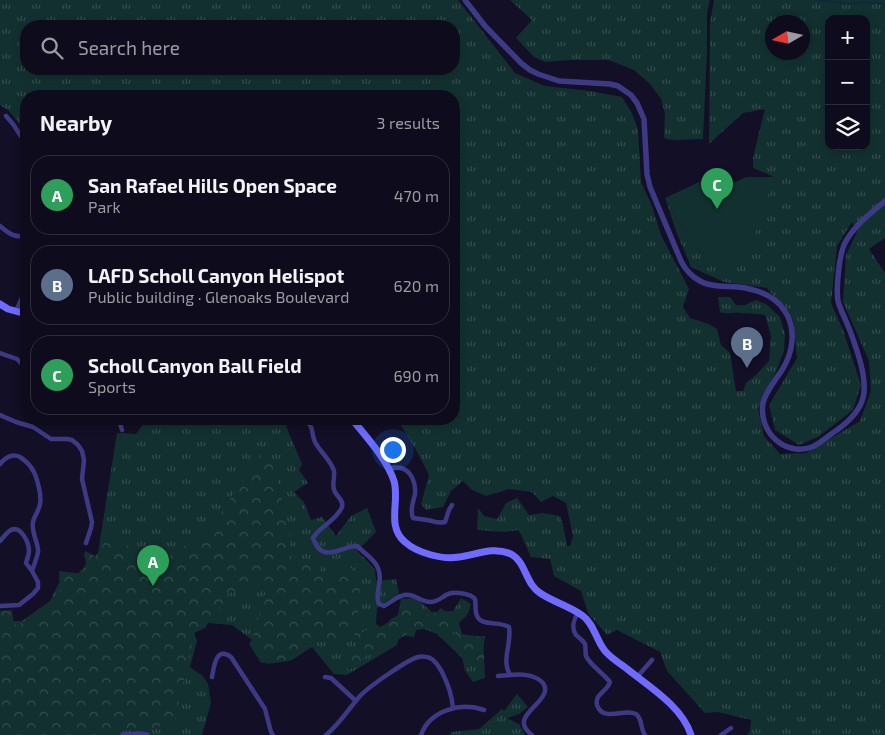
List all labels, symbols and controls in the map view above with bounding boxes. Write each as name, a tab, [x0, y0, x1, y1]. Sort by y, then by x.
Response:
north arrow	[765, 15, 810, 60]
map controls	[825, 15, 870, 150]
button: +	[825, 15, 870, 60]
search box	[20, 20, 460, 75]
icon: search	[38, 34, 66, 62]
text: Search here	[78, 36, 180, 59]
button: −	[825, 60, 870, 105]
button: layers	[825, 105, 870, 150]
text: Nearby	[40, 110, 112, 135]
text: 3 results	[377, 113, 440, 132]
pin: C	[701, 168, 733, 209]
text: San Rafael Hills Open Space	[88, 174, 337, 197]
text: A	[52, 186, 62, 205]
text: 470 m	[394, 186, 439, 205]
text: Park	[88, 197, 121, 216]
text: LAFD Scholl Canyon Helispot	[88, 264, 344, 287]
text: B	[52, 276, 62, 295]
text: 620 m	[394, 276, 439, 295]
text: Public building · Glenoaks Boulevard	[88, 287, 349, 306]
pin: B	[731, 327, 763, 368]
text: Scholl Canyon Ball Field	[88, 354, 302, 377]
text: C	[52, 366, 62, 385]
text: 690 m	[393, 366, 439, 385]
text: Sports	[88, 377, 136, 396]
your location	[380, 437, 406, 463]
pin: A	[137, 545, 169, 586]

